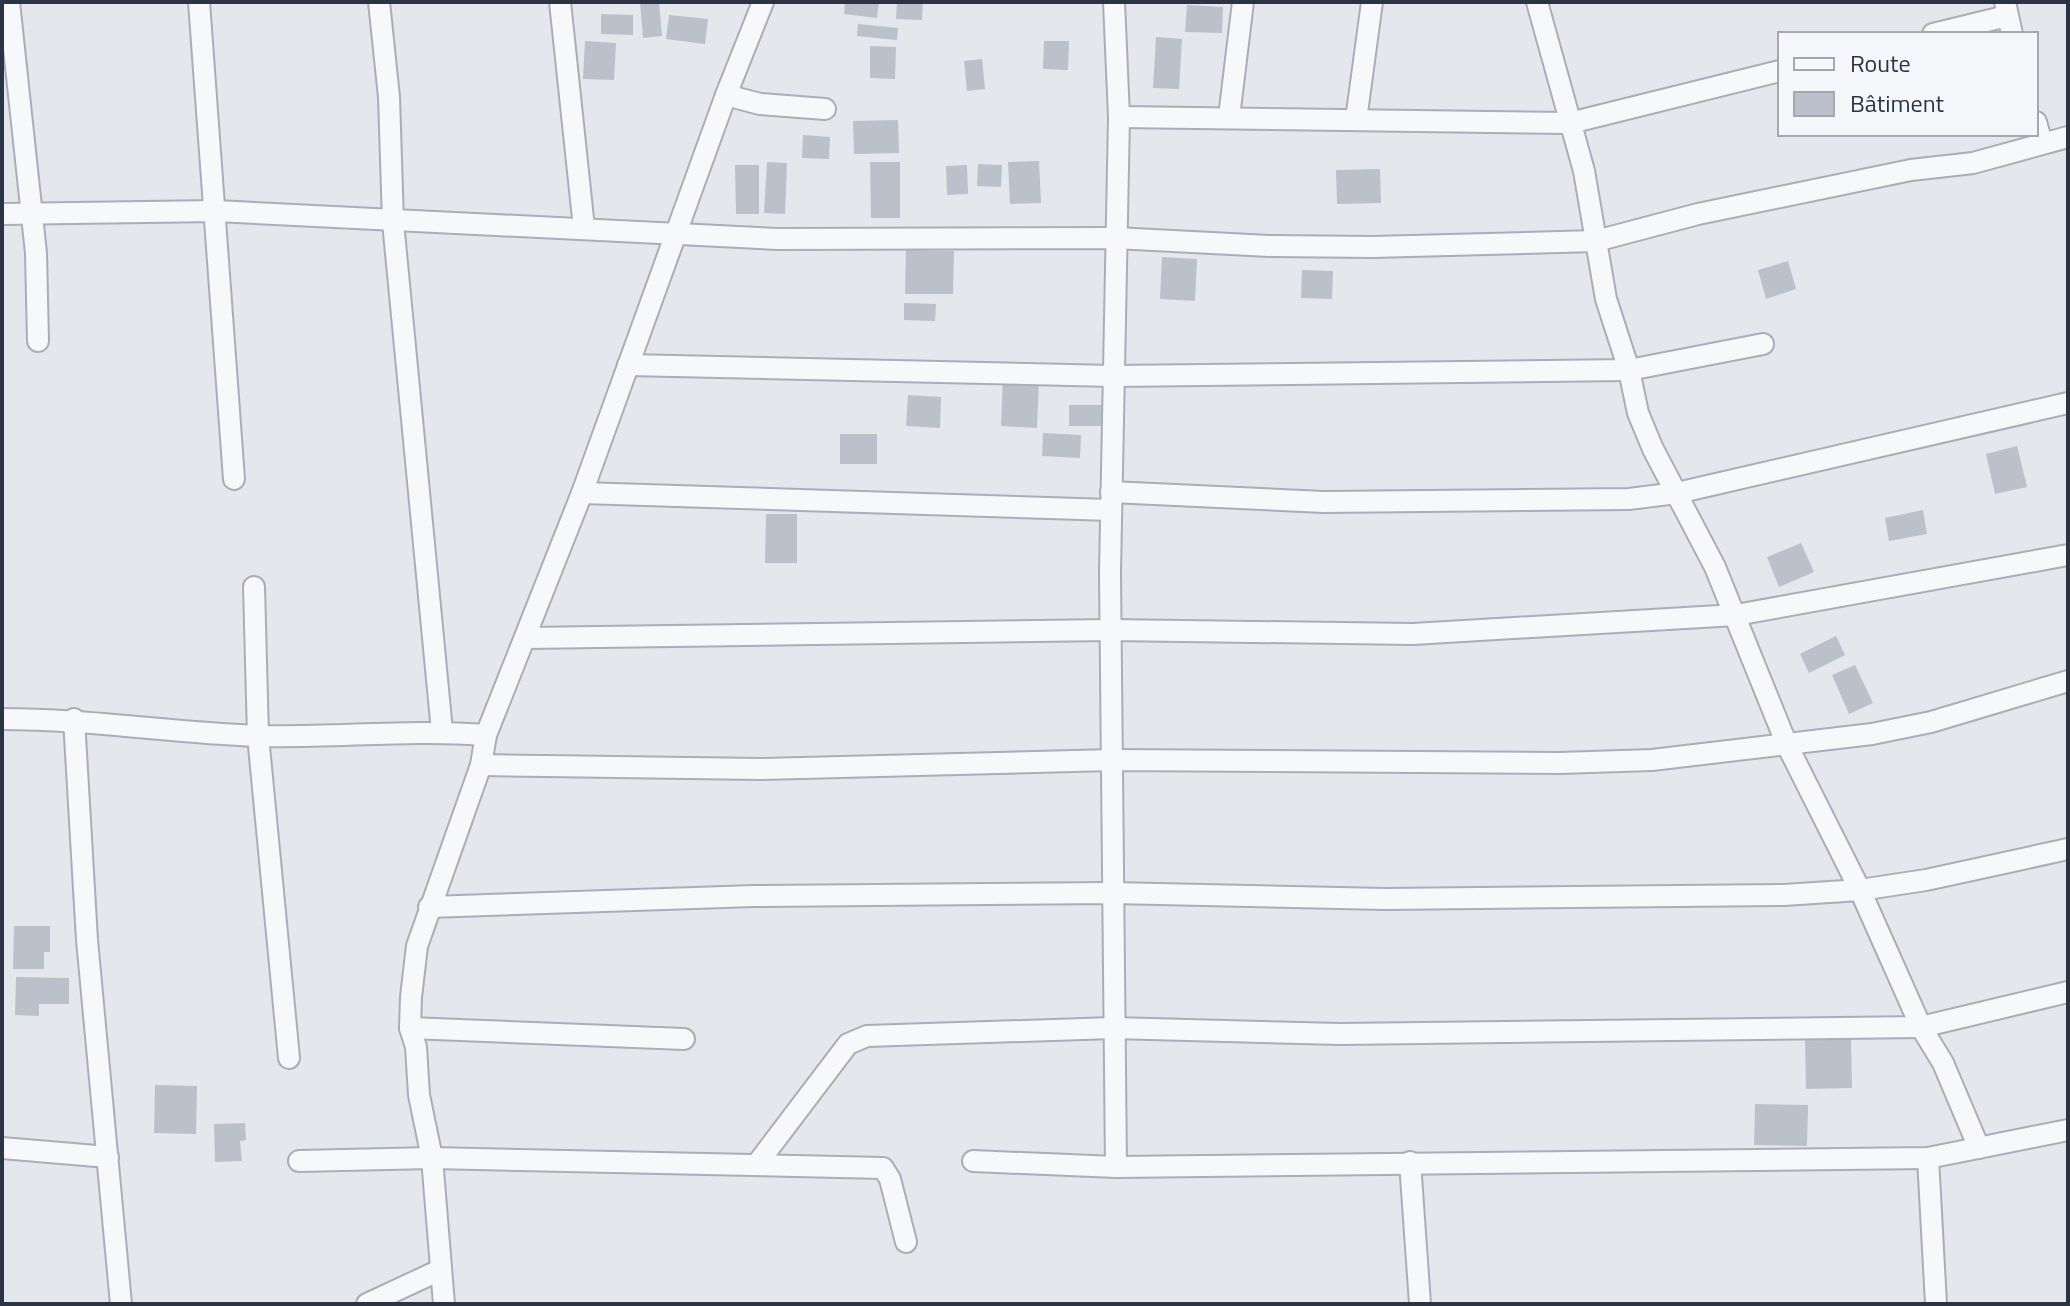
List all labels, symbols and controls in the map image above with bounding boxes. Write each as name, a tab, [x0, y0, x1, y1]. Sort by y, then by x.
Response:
legend	[1778, 32, 2038, 136]
text: Route	[1850, 45, 1911, 81]
text: Bâtiment	[1850, 85, 1944, 121]

